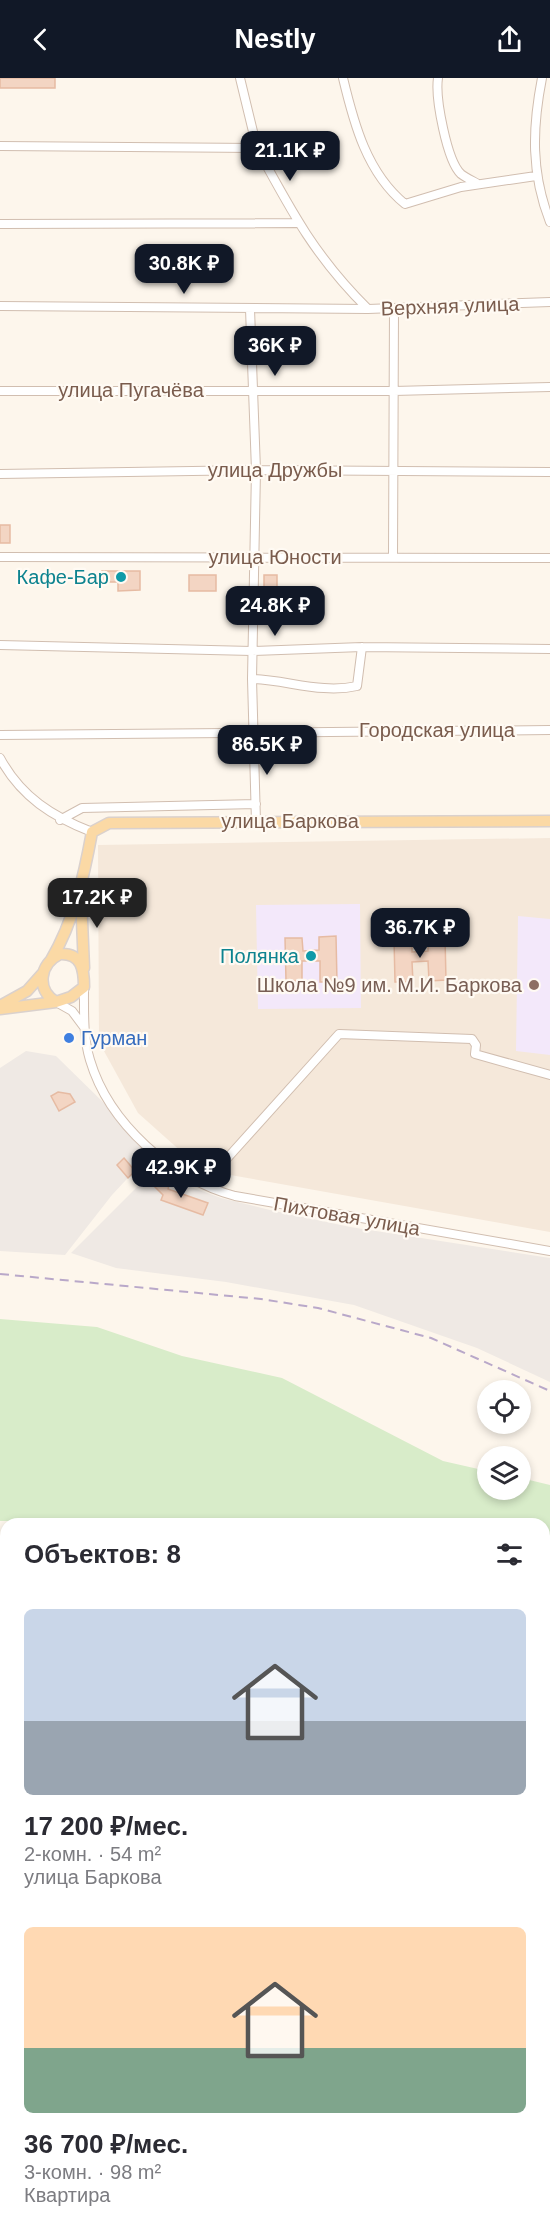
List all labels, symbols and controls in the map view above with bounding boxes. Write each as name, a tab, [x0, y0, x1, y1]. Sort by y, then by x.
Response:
icon: back	[24, 23, 57, 56]
icon: share	[493, 23, 526, 56]
text: Nestly	[234, 24, 316, 54]
pin: 21.1K ₽	[235, 131, 345, 182]
text: 21.1K ₽	[255, 139, 325, 161]
pin: 30.8K ₽	[129, 244, 239, 295]
text: 30.8K ₽	[149, 252, 219, 274]
street label: Верхняя улица	[380, 293, 521, 319]
pin: 36K ₽	[233, 326, 317, 377]
text: 36K ₽	[248, 334, 302, 356]
street label: улица Пугачёва	[58, 379, 205, 401]
street label: улица Дружбы	[208, 459, 342, 481]
street label: улица Юности	[208, 546, 342, 568]
place label: Кафе-Бар	[17, 566, 109, 588]
marker: Кафе-Бар	[114, 570, 128, 584]
pin: 24.8K ₽	[220, 586, 330, 637]
text: 24.8K ₽	[240, 594, 310, 616]
street label: Городская улица	[359, 719, 516, 741]
pin: 86.5K ₽	[212, 725, 322, 776]
text: 86.5K ₽	[232, 733, 302, 755]
street label: улица Баркова	[221, 810, 360, 832]
pin: 17.2K ₽	[42, 878, 152, 929]
text: 17.2K ₽	[62, 886, 132, 908]
pin: 36.7K ₽	[365, 908, 475, 959]
text: 36.7K ₽	[385, 916, 455, 938]
place label: Полянка	[220, 945, 300, 967]
marker: Полянка	[304, 949, 318, 963]
place label: Школа №9 им. М.И. Баркова	[257, 974, 523, 996]
marker: Школа №9 им. М.И. Баркова	[527, 978, 541, 992]
place label: Гурман	[81, 1027, 147, 1049]
marker: Гурман	[62, 1031, 76, 1045]
pin: 42.9K ₽	[126, 1148, 236, 1199]
text: 42.9K ₽	[146, 1156, 216, 1178]
street label: Пихтовая улица	[272, 1192, 423, 1240]
map controls	[477, 1380, 531, 1500]
button: locate	[477, 1380, 531, 1434]
button: layers	[477, 1446, 531, 1500]
icon: filters	[493, 1538, 526, 1571]
text: Объектов: 8	[24, 1539, 181, 1569]
icon: home	[221, 1648, 329, 1756]
text: 17 200 ₽/мес.	[24, 1811, 188, 1841]
text: 2-комн. · 54 m²	[24, 1843, 161, 1865]
text: улица Баркова	[24, 1866, 162, 1888]
icon: home	[221, 1966, 329, 2074]
text: 36 700 ₽/мес.	[24, 2129, 188, 2159]
text: 3-комн. · 98 m²	[24, 2161, 161, 2183]
text: Квартира	[24, 2184, 110, 2206]

